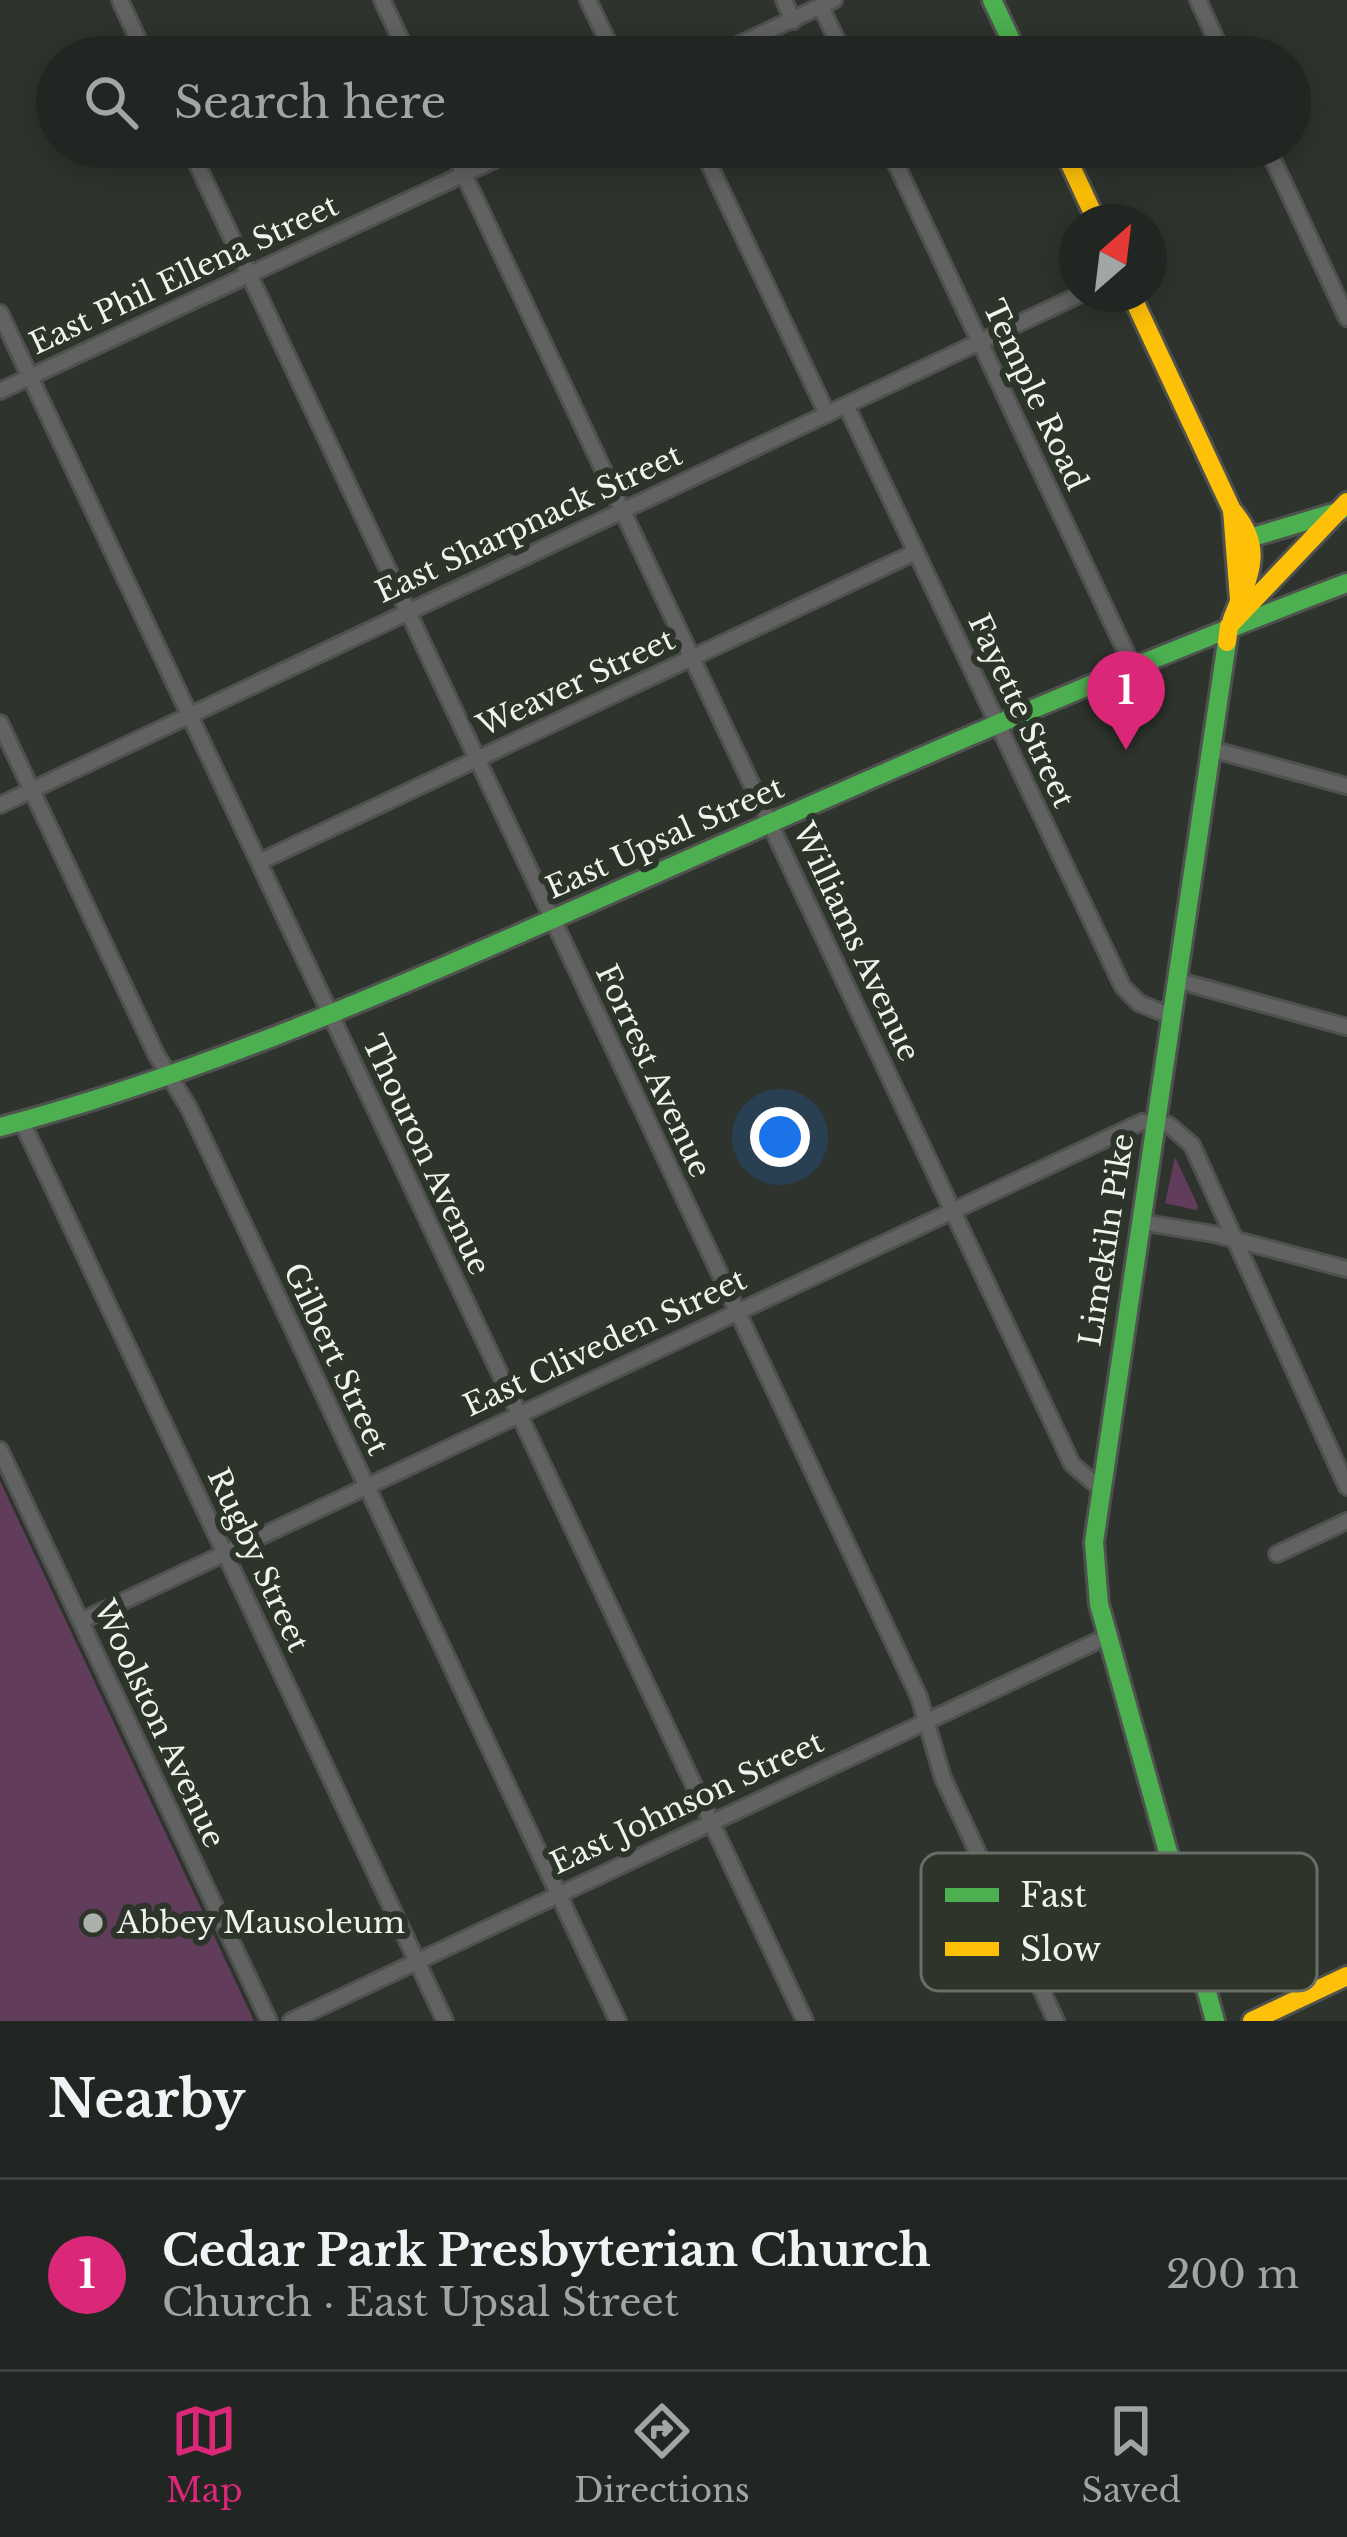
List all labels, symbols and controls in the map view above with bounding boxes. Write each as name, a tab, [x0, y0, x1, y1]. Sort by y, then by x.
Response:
search box	[36, 36, 1311, 168]
icon: search	[78, 69, 144, 135]
text: Search here	[174, 74, 446, 130]
street label: East Phil Ellena Street	[24, 186, 345, 362]
north arrow	[1059, 204, 1167, 312]
street label: Temple Road	[975, 294, 1096, 496]
street label: East Sharpnack Street	[370, 436, 688, 611]
street label: Fayette Street	[960, 608, 1083, 814]
street label: Weaver Street	[470, 620, 681, 745]
pin: 1	[1087, 651, 1165, 750]
street label: East Upsal Street	[540, 768, 790, 907]
street label: Williams Avenue	[785, 816, 928, 1067]
street label: Forrest Avenue	[588, 958, 719, 1183]
street label: Thouron Avenue	[355, 1029, 498, 1281]
your location	[750, 1107, 810, 1167]
street label: Limekiln Pike	[1071, 1131, 1142, 1349]
street label: Gilbert Street	[276, 1257, 397, 1461]
street label: East Cliveden Street	[458, 1260, 753, 1424]
street label: Rugby Street	[200, 1462, 317, 1658]
street label: Woolston Avenue	[85, 1593, 233, 1853]
street label: East Johnson Street	[545, 1723, 830, 1882]
legend	[921, 1853, 1317, 1991]
text: Fast	[1020, 1875, 1087, 1916]
place label: Abbey Mausoleum	[116, 1904, 405, 1941]
marker: Abbey Mausoleum	[80, 1910, 106, 1936]
text: Slow	[1020, 1929, 1101, 1970]
text: Nearby	[48, 2068, 245, 2131]
text: Cedar Park Presbyterian Church	[162, 2222, 931, 2278]
text: 1	[78, 2250, 96, 2299]
text: 200 m	[1166, 2250, 1299, 2299]
text: Church · East Upsal Street	[162, 2278, 679, 2327]
tab: Map	[166, 2398, 243, 2511]
tab: Directions	[574, 2398, 750, 2511]
tab: Saved	[1082, 2398, 1181, 2511]

